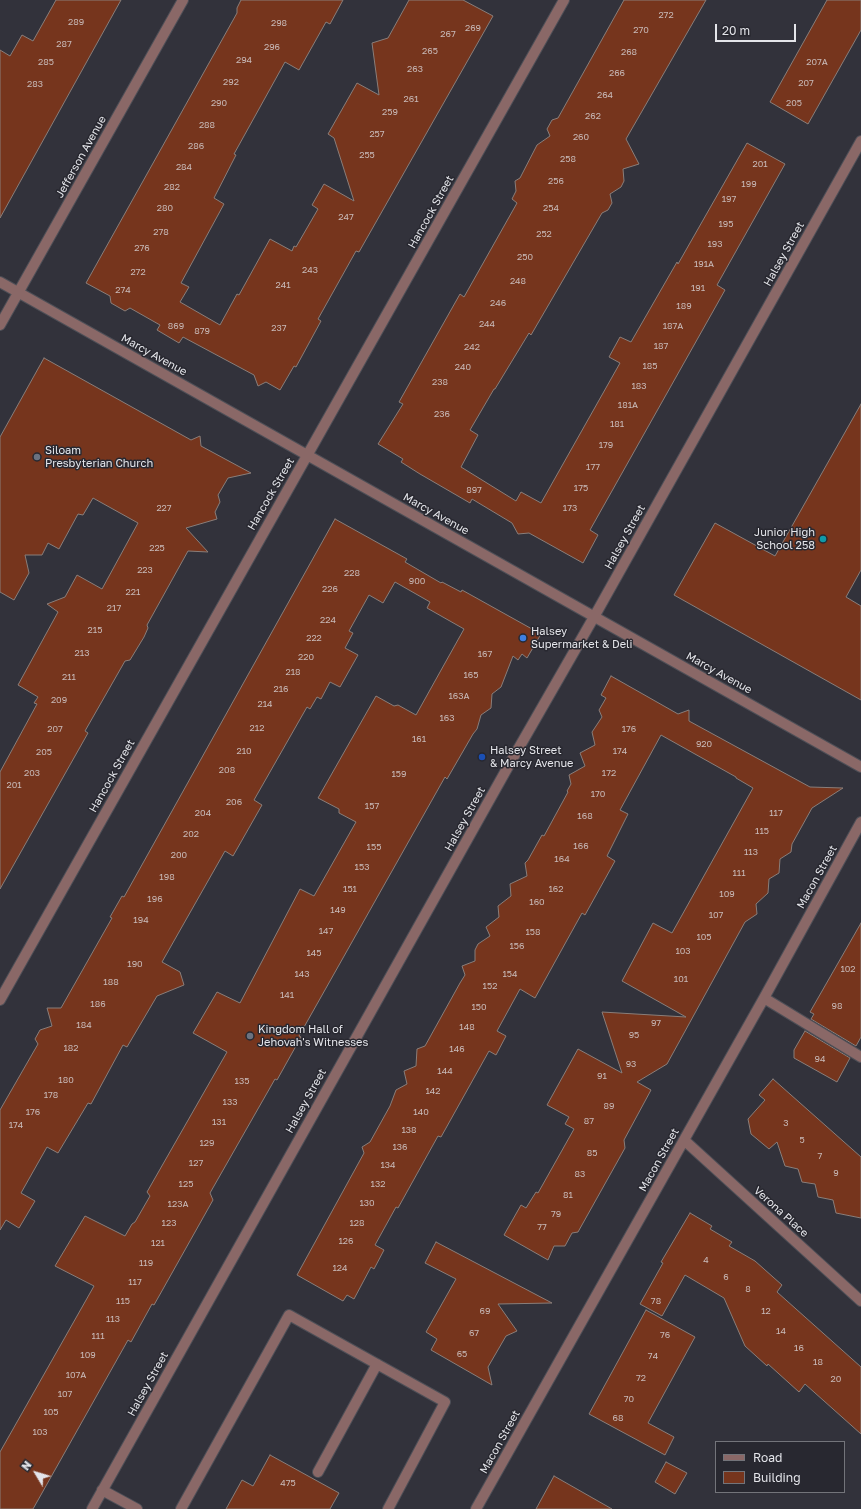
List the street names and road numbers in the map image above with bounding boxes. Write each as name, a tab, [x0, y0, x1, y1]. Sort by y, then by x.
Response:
street label: Jefferson Avenue	[53, 114, 109, 200]
street label: Hancock Street	[405, 173, 457, 251]
street label: Halsey Street	[761, 220, 807, 288]
street label: Marcy Avenue	[119, 331, 189, 379]
street label: Hancock Street	[245, 455, 297, 533]
street label: Marcy Avenue	[401, 490, 471, 538]
street label: Halsey Street	[602, 503, 648, 571]
street label: Marcy Avenue	[684, 649, 754, 697]
street label: Hancock Street	[86, 737, 138, 815]
street label: Halsey Street	[442, 785, 488, 853]
street label: Macon Street	[794, 843, 840, 911]
street label: Halsey Street	[283, 1067, 329, 1135]
street label: Macon Street	[636, 1126, 682, 1194]
street label: Verona Place	[751, 1184, 811, 1240]
street label: Halsey Street	[125, 1350, 171, 1418]
street label: Macon Street	[477, 1408, 523, 1476]

